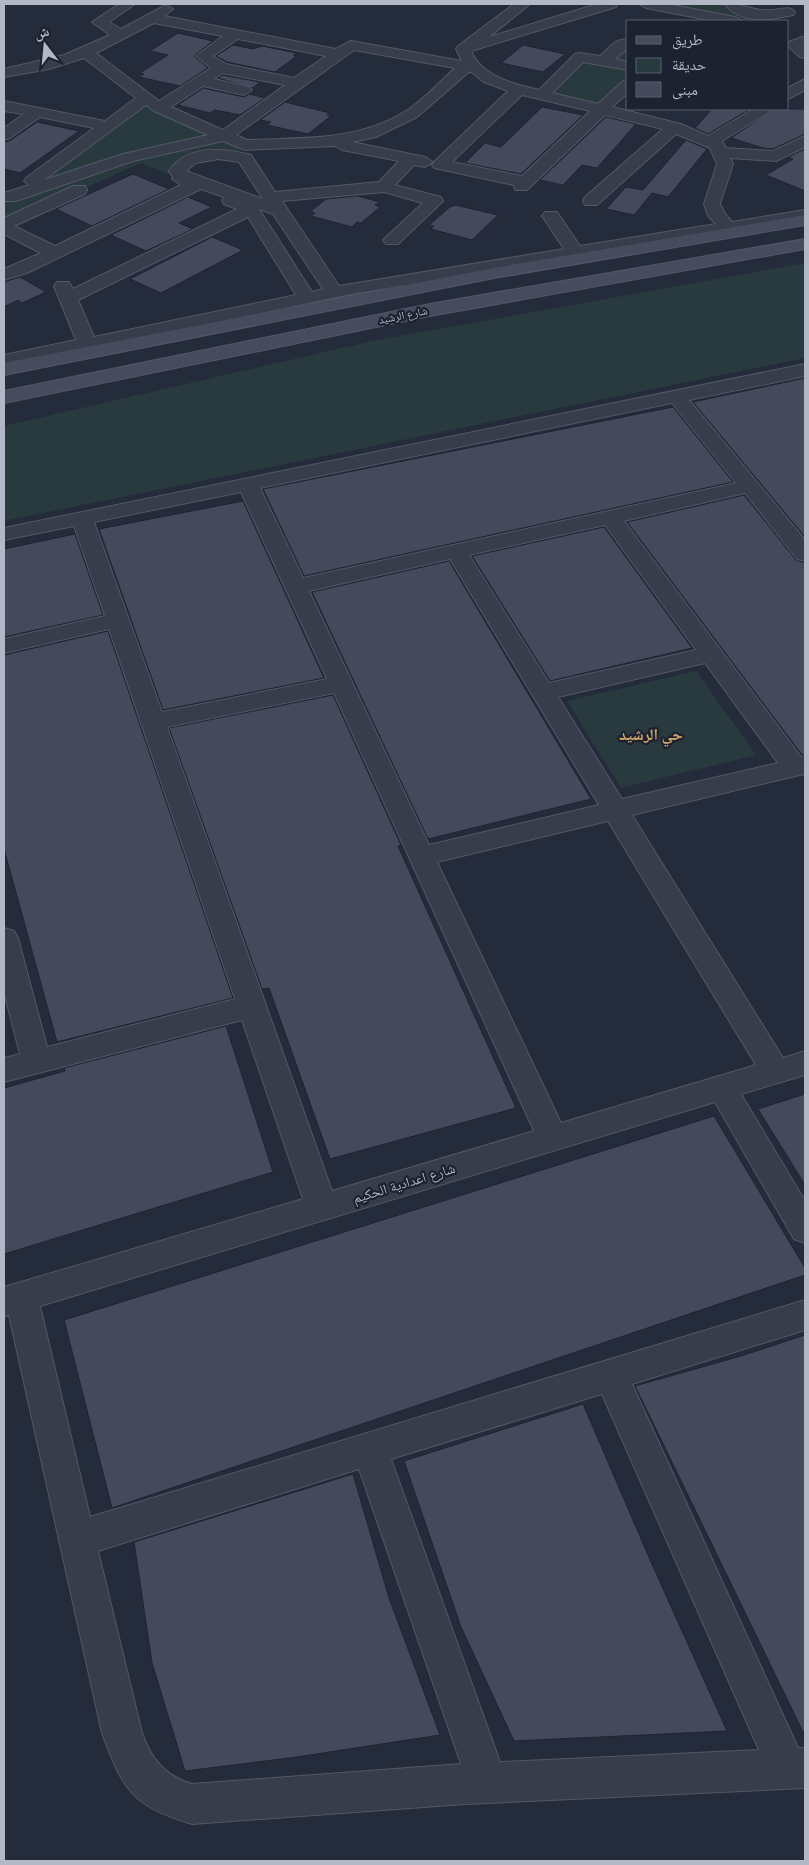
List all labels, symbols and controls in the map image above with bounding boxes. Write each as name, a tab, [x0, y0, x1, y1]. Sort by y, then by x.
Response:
north arrow	[20, 20, 70, 70]
legend	[626, 20, 789, 110]
text: ش	[32, 21, 51, 44]
text: طريق	[672, 29, 703, 50]
text: حديقة	[672, 54, 707, 75]
text: مبنى	[672, 79, 698, 100]
street label: شارع الرشيد	[377, 302, 429, 328]
district label: حي الرشيد	[619, 723, 683, 747]
street label: شارع اعدادية الحكيم	[350, 1158, 458, 1208]

